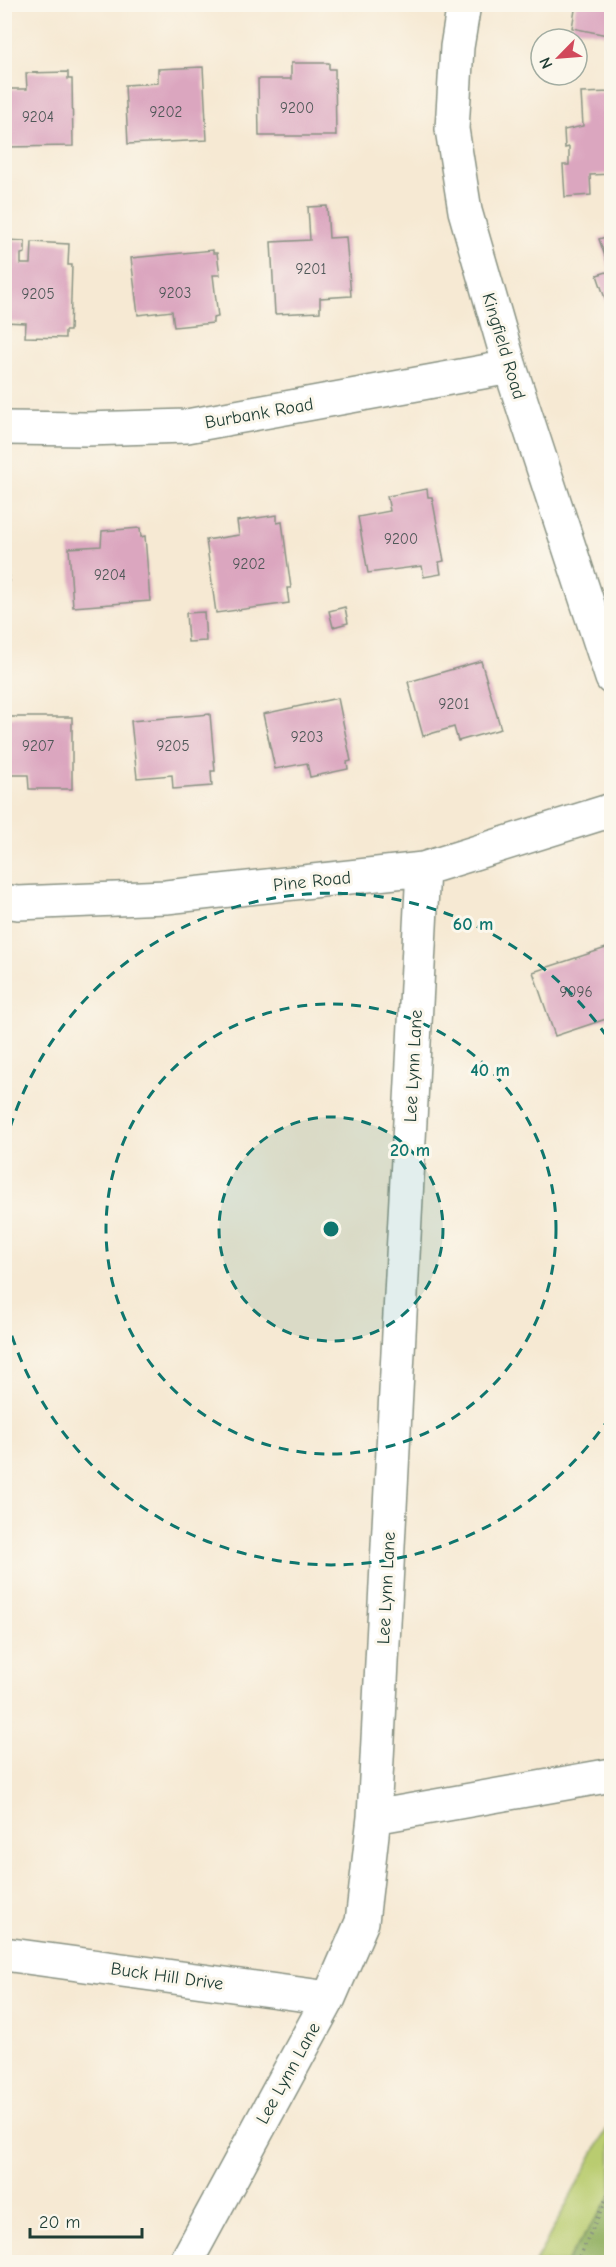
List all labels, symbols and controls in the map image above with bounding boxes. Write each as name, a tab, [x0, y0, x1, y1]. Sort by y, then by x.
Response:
north arrow	[529, 27, 589, 87]
text: N	[536, 54, 557, 71]
house number: 9200	[280, 99, 314, 117]
house number: 9202	[150, 103, 182, 121]
house number: 9204	[22, 108, 54, 126]
house number: 9201	[296, 260, 326, 278]
house number: 9203	[159, 284, 191, 302]
house number: 9205	[21, 285, 55, 303]
street label: Kingfield Road	[477, 290, 530, 402]
street label: Burbank Road	[203, 394, 315, 433]
house number: 9200	[384, 530, 418, 548]
house number: 9202	[233, 555, 265, 573]
house number: 9204	[94, 566, 126, 584]
house number: 9201	[439, 695, 469, 713]
house number: 9203	[291, 728, 323, 746]
house number: 9207	[22, 737, 54, 755]
house number: 9205	[156, 737, 190, 755]
street label: Pine Road	[272, 867, 352, 896]
text: 60 m	[453, 914, 493, 935]
house number: 9096	[559, 983, 593, 1001]
street label: Lee Lynn Lane	[400, 1009, 427, 1123]
text: 40 m	[470, 1060, 510, 1081]
text: 20 m	[390, 1140, 430, 1161]
centre of rings	[321, 1219, 341, 1239]
street label: Lee Lynn Lane	[373, 1531, 400, 1645]
street label: Buck Hill Drive	[109, 1958, 225, 1995]
street label: Lee Lynn Lane	[252, 2019, 325, 2128]
scale bar	[30, 2201, 142, 2239]
text: 20 m	[39, 2212, 80, 2233]

